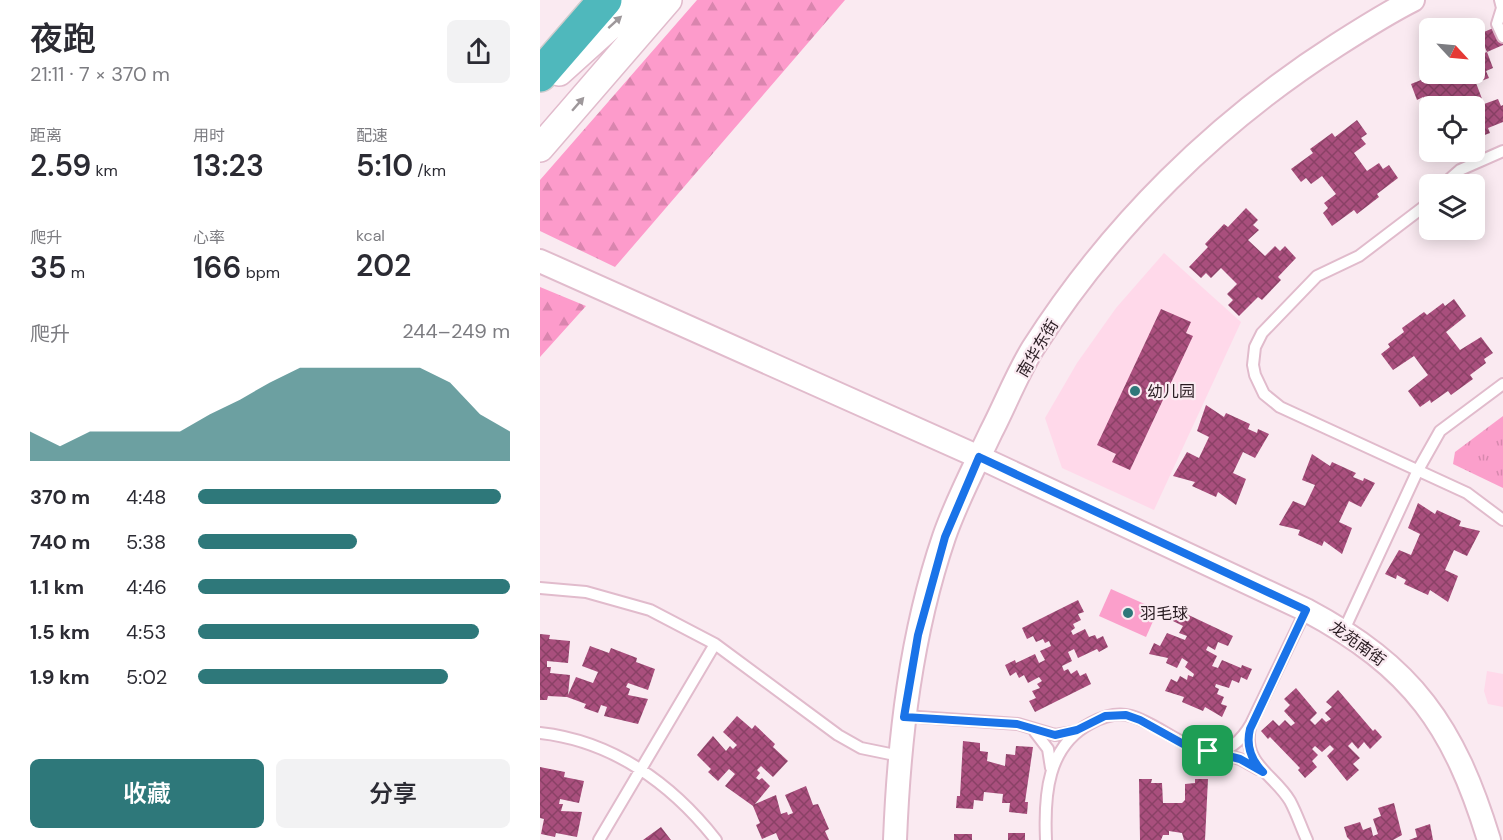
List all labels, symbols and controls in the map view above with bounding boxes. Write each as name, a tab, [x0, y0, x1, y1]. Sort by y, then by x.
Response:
one-way arrow	[607, 16, 622, 29]
text: 夜跑	[30, 17, 96, 60]
north arrow	[1419, 18, 1485, 84]
map controls	[1419, 18, 1485, 240]
button: share	[447, 20, 510, 83]
text: 21:11 · 7 × 370 m	[30, 61, 170, 87]
button: locate	[1419, 96, 1485, 162]
one-way arrow	[571, 97, 584, 112]
text: 距离	[30, 125, 62, 146]
text: 用时	[193, 125, 225, 146]
text: 配速	[356, 125, 388, 146]
text: 2.59	[30, 146, 91, 185]
text: 13:23	[193, 146, 264, 185]
text: 5:10	[356, 146, 413, 185]
text: km	[91, 160, 118, 181]
text: /km	[413, 160, 446, 181]
button: layers	[1419, 174, 1485, 240]
text: kcal	[356, 225, 385, 246]
text: 爬升	[30, 227, 62, 248]
text: 心率	[193, 227, 225, 248]
text: 202	[356, 246, 411, 285]
text: 35	[30, 248, 67, 287]
text: 166	[193, 248, 241, 287]
text: m	[67, 262, 85, 283]
text: bpm	[241, 262, 280, 283]
street label: 南华东街	[1012, 315, 1063, 381]
text: 244–249 m	[402, 318, 510, 344]
text: 爬升	[30, 321, 70, 347]
place label: 幼儿园	[1147, 381, 1195, 402]
marker: 幼儿园	[1128, 384, 1142, 398]
text: 370 m	[30, 484, 90, 510]
text: 4:48	[126, 484, 166, 510]
text: 740 m	[30, 529, 90, 555]
text: 5:38	[126, 529, 166, 555]
text: 1.1 km	[30, 574, 84, 600]
text: 4:46	[126, 574, 167, 600]
place label: 羽毛球	[1140, 603, 1188, 624]
marker: 羽毛球	[1121, 606, 1135, 620]
street label: 龙苑南街	[1326, 616, 1390, 671]
text: 1.5 km	[30, 619, 90, 645]
text: 4:53	[126, 619, 166, 645]
text: 1.9 km	[30, 664, 90, 690]
text: 5:02	[126, 664, 167, 690]
pin	[1182, 725, 1233, 776]
icon: arrive	[1191, 734, 1224, 767]
button: 收藏	[30, 759, 264, 828]
button: 分享	[276, 759, 510, 828]

